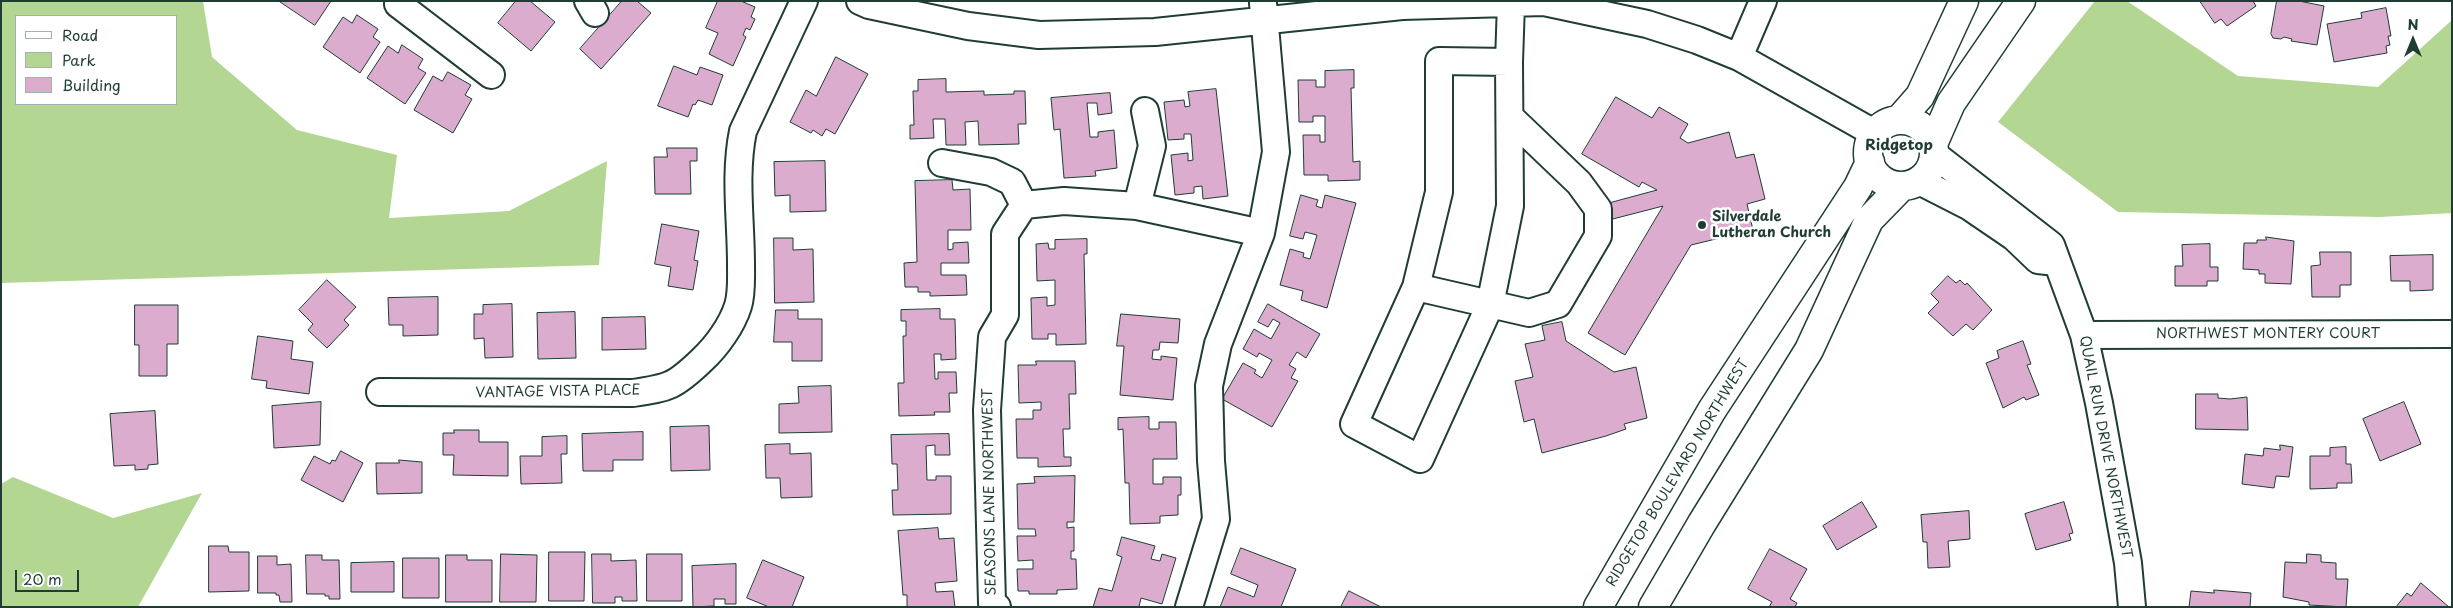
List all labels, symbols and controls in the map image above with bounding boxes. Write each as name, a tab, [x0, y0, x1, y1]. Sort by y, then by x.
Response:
text: N	[2407, 14, 2419, 35]
legend	[15, 15, 178, 105]
north arrow	[2388, 15, 2438, 65]
text: Road	[62, 23, 98, 46]
text: Park	[62, 48, 96, 71]
text: Building	[62, 73, 121, 96]
district label: Ridgetop	[1865, 137, 1933, 155]
place label: Silverdale Lutheran Church	[1712, 209, 1831, 242]
marker: Silverdale Lutheran Church	[1696, 219, 1708, 231]
street label: NORTHWEST MONTERY COURT	[2156, 326, 2380, 342]
street label: QUAIL RUN DRIVE NORTHWEST	[2075, 334, 2135, 560]
street label: RIDGETOP BOULEVARD NORTHWEST	[1603, 356, 1753, 590]
street label: VANTAGE VISTA PLACE	[475, 382, 641, 402]
street label: SEASONS LANE NORTHWEST	[980, 388, 1000, 596]
scale bar	[18, 560, 81, 592]
text: 20 m	[23, 567, 62, 590]

